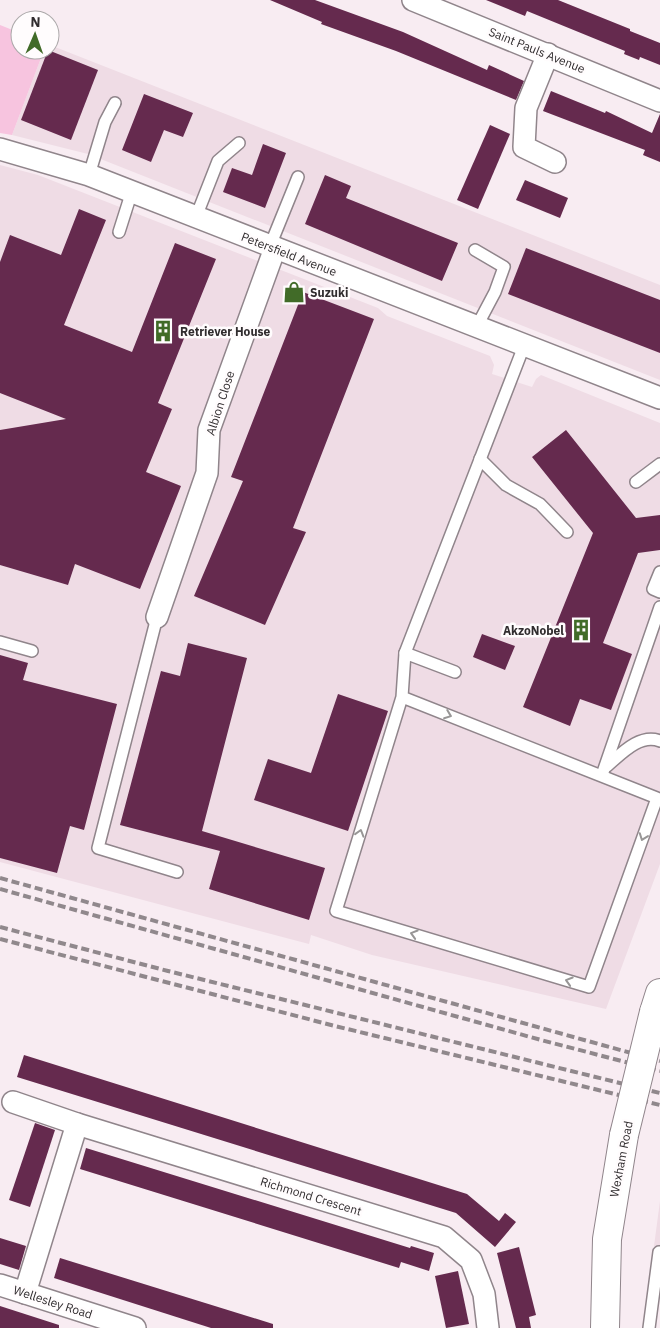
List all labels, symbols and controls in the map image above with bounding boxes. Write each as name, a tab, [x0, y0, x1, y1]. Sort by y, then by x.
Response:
north arrow	[10, 10, 60, 60]
text: N	[30, 13, 41, 31]
street label: Saint Pauls Avenue	[487, 24, 588, 76]
street label: Petersfield Avenue	[239, 229, 339, 279]
shop icon: Suzuki	[281, 279, 307, 305]
place label: Suzuki	[310, 285, 348, 300]
building icon: Retriever House	[150, 318, 176, 344]
place label: Retriever House	[180, 324, 271, 339]
street label: Albion Close	[202, 368, 238, 437]
building icon: AkzoNobel	[568, 617, 594, 643]
place label: AkzoNobel	[503, 623, 564, 638]
one-way arrow	[443, 709, 452, 719]
one-way arrow	[354, 830, 364, 838]
one-way arrow	[639, 832, 649, 840]
one-way arrow	[410, 930, 418, 940]
one-way arrow	[566, 976, 574, 986]
street label: Wexham Road	[606, 1120, 636, 1198]
street label: Richmond Crescent	[259, 1173, 363, 1219]
street label: Wellesley Road	[12, 1282, 94, 1322]

